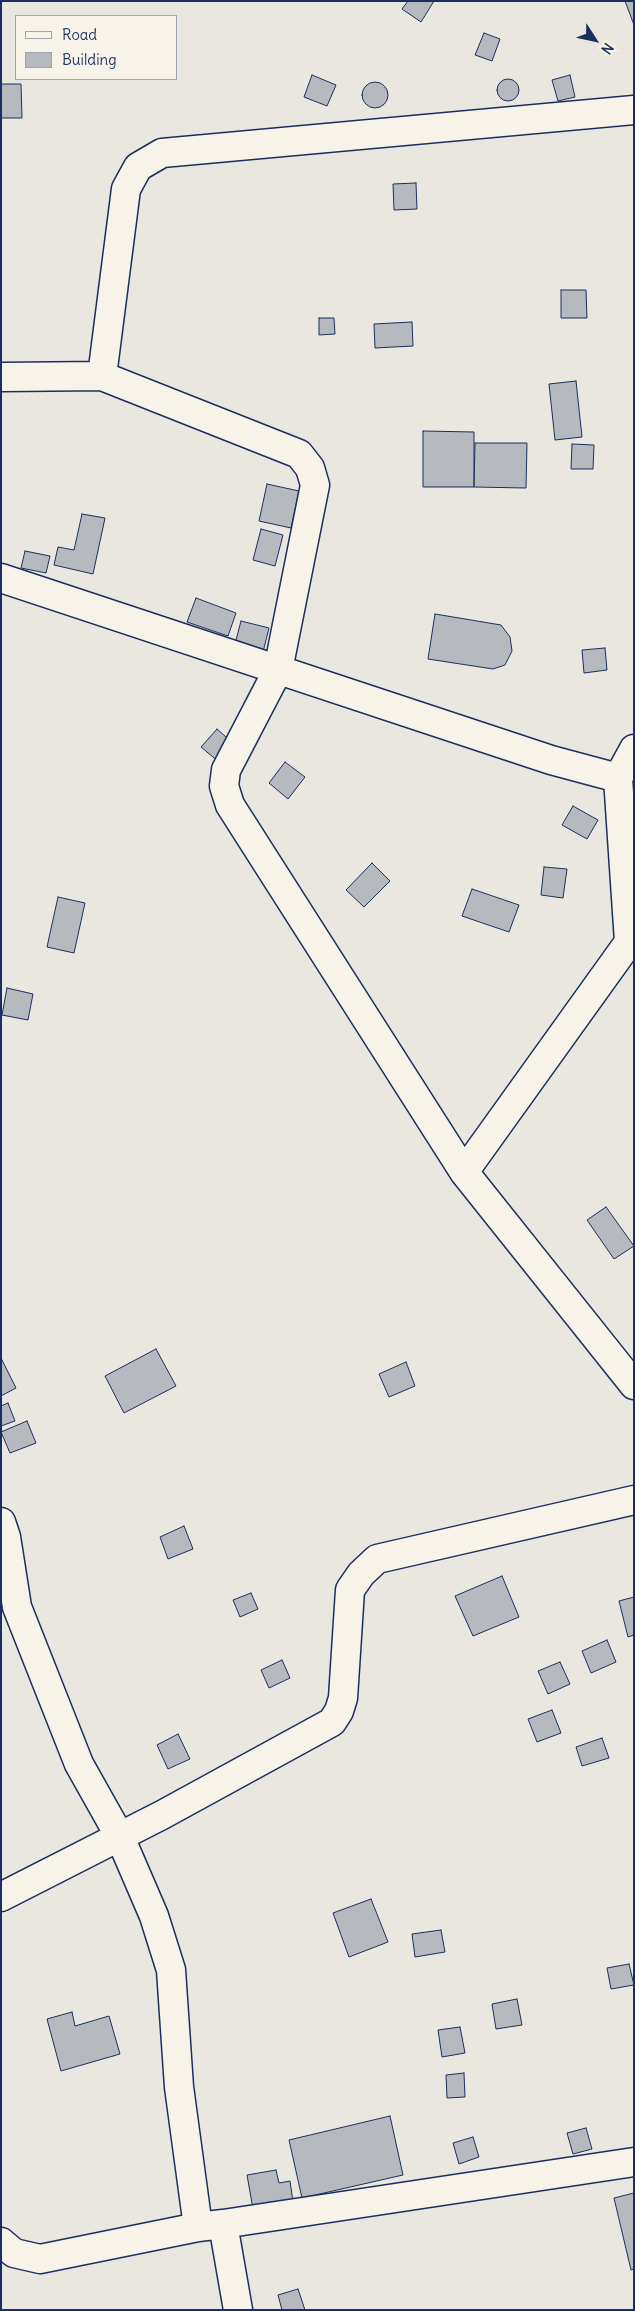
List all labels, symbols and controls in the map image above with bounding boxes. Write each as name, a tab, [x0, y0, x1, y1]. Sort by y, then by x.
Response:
legend	[15, 15, 178, 80]
north arrow	[570, 15, 620, 65]
text: Road	[62, 25, 97, 44]
text: N	[597, 39, 617, 58]
text: Building	[62, 50, 117, 69]

